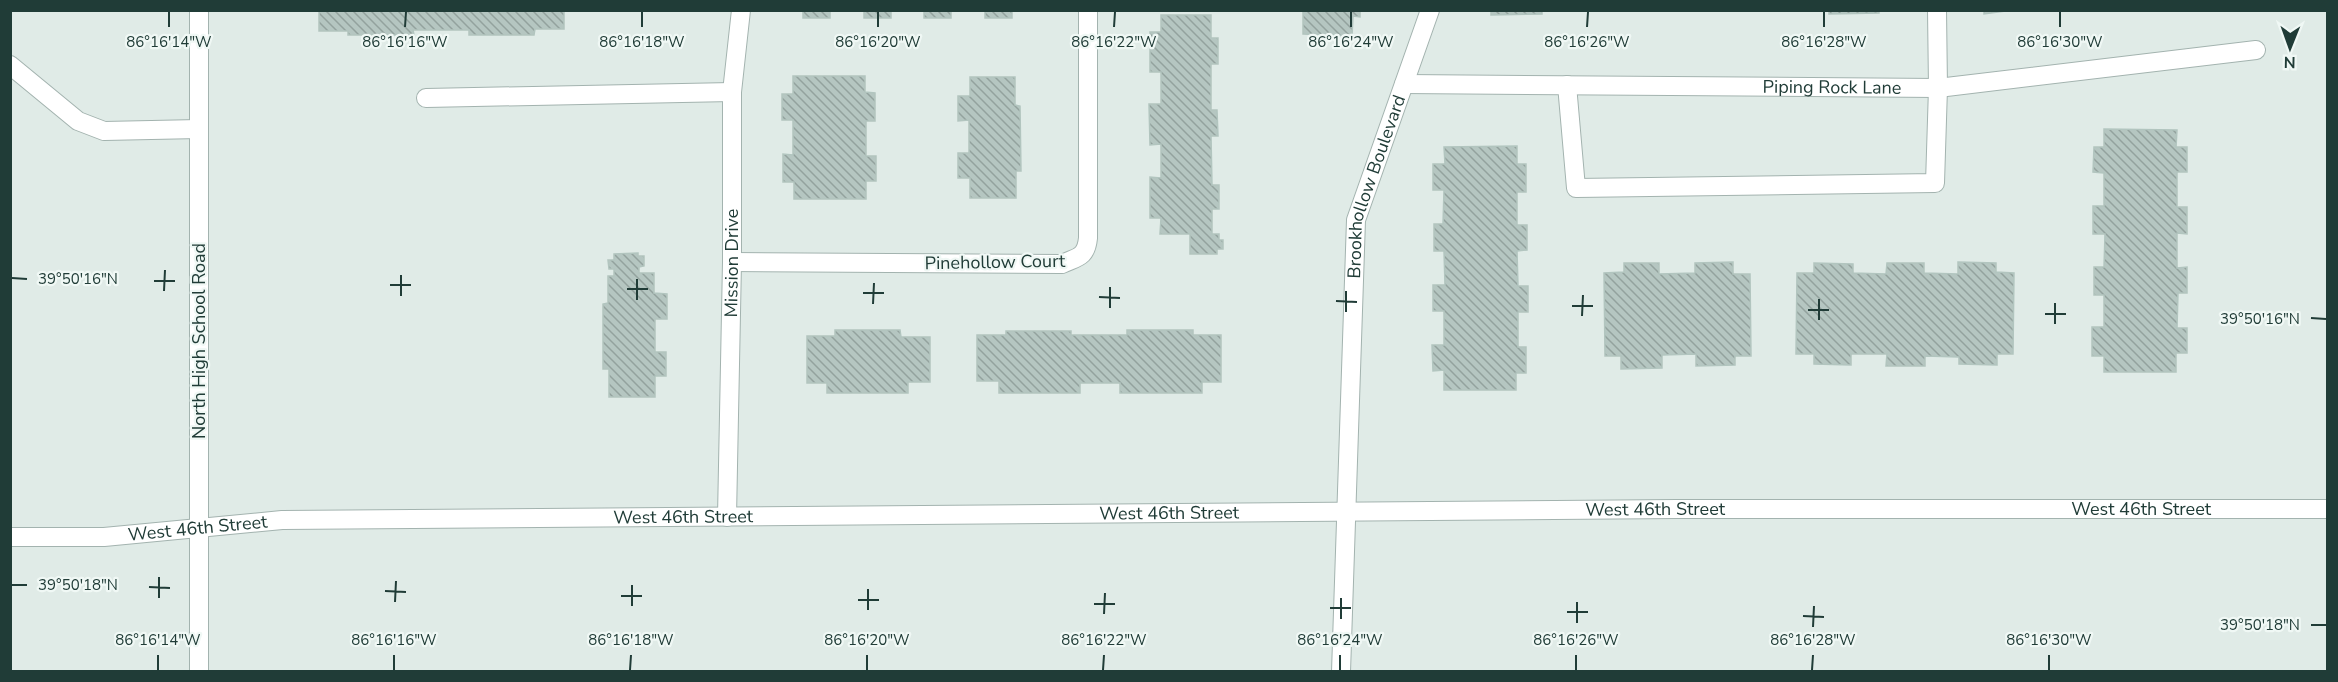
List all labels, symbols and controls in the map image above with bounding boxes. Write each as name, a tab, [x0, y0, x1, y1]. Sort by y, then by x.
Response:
north arrow	[2260, 18, 2320, 78]
text: 86°16'14"W	[126, 32, 212, 52]
text: 86°16'16"W	[362, 32, 448, 52]
text: 86°16'18"W	[599, 32, 685, 52]
text: 86°16'20"W	[835, 32, 921, 52]
text: 86°16'22"W	[1071, 32, 1157, 52]
text: 86°16'24"W	[1308, 32, 1394, 52]
text: 86°16'26"W	[1544, 32, 1630, 52]
text: 86°16'28"W	[1781, 32, 1867, 52]
text: 86°16'30"W	[2017, 32, 2103, 52]
text: N	[2284, 51, 2296, 73]
street label: Piping Rock Lane	[1763, 75, 1901, 100]
street label: Brookhollow Boulevard	[1342, 91, 1411, 279]
street label: Mission Drive	[719, 209, 744, 318]
street label: North High School Road	[187, 243, 211, 439]
street label: Pinehollow Court	[924, 249, 1066, 275]
text: 39°50'16"N	[38, 269, 118, 289]
text: 39°50'16"N	[2220, 309, 2300, 329]
street label: West 46th Street	[1585, 497, 1726, 522]
street label: West 46th Street	[2071, 497, 2212, 521]
street label: West 46th Street	[1099, 500, 1240, 526]
street label: West 46th Street	[613, 504, 754, 529]
street label: West 46th Street	[127, 509, 269, 547]
text: 39°50'18"N	[38, 575, 118, 595]
text: 39°50'18"N	[2220, 615, 2300, 635]
text: 86°16'14"W	[115, 630, 201, 650]
text: 86°16'16"W	[351, 630, 437, 650]
text: 86°16'18"W	[588, 630, 674, 650]
text: 86°16'20"W	[824, 630, 910, 650]
text: 86°16'22"W	[1061, 630, 1147, 650]
text: 86°16'24"W	[1297, 630, 1383, 650]
text: 86°16'26"W	[1533, 630, 1619, 650]
text: 86°16'28"W	[1770, 630, 1856, 650]
text: 86°16'30"W	[2006, 630, 2092, 650]

